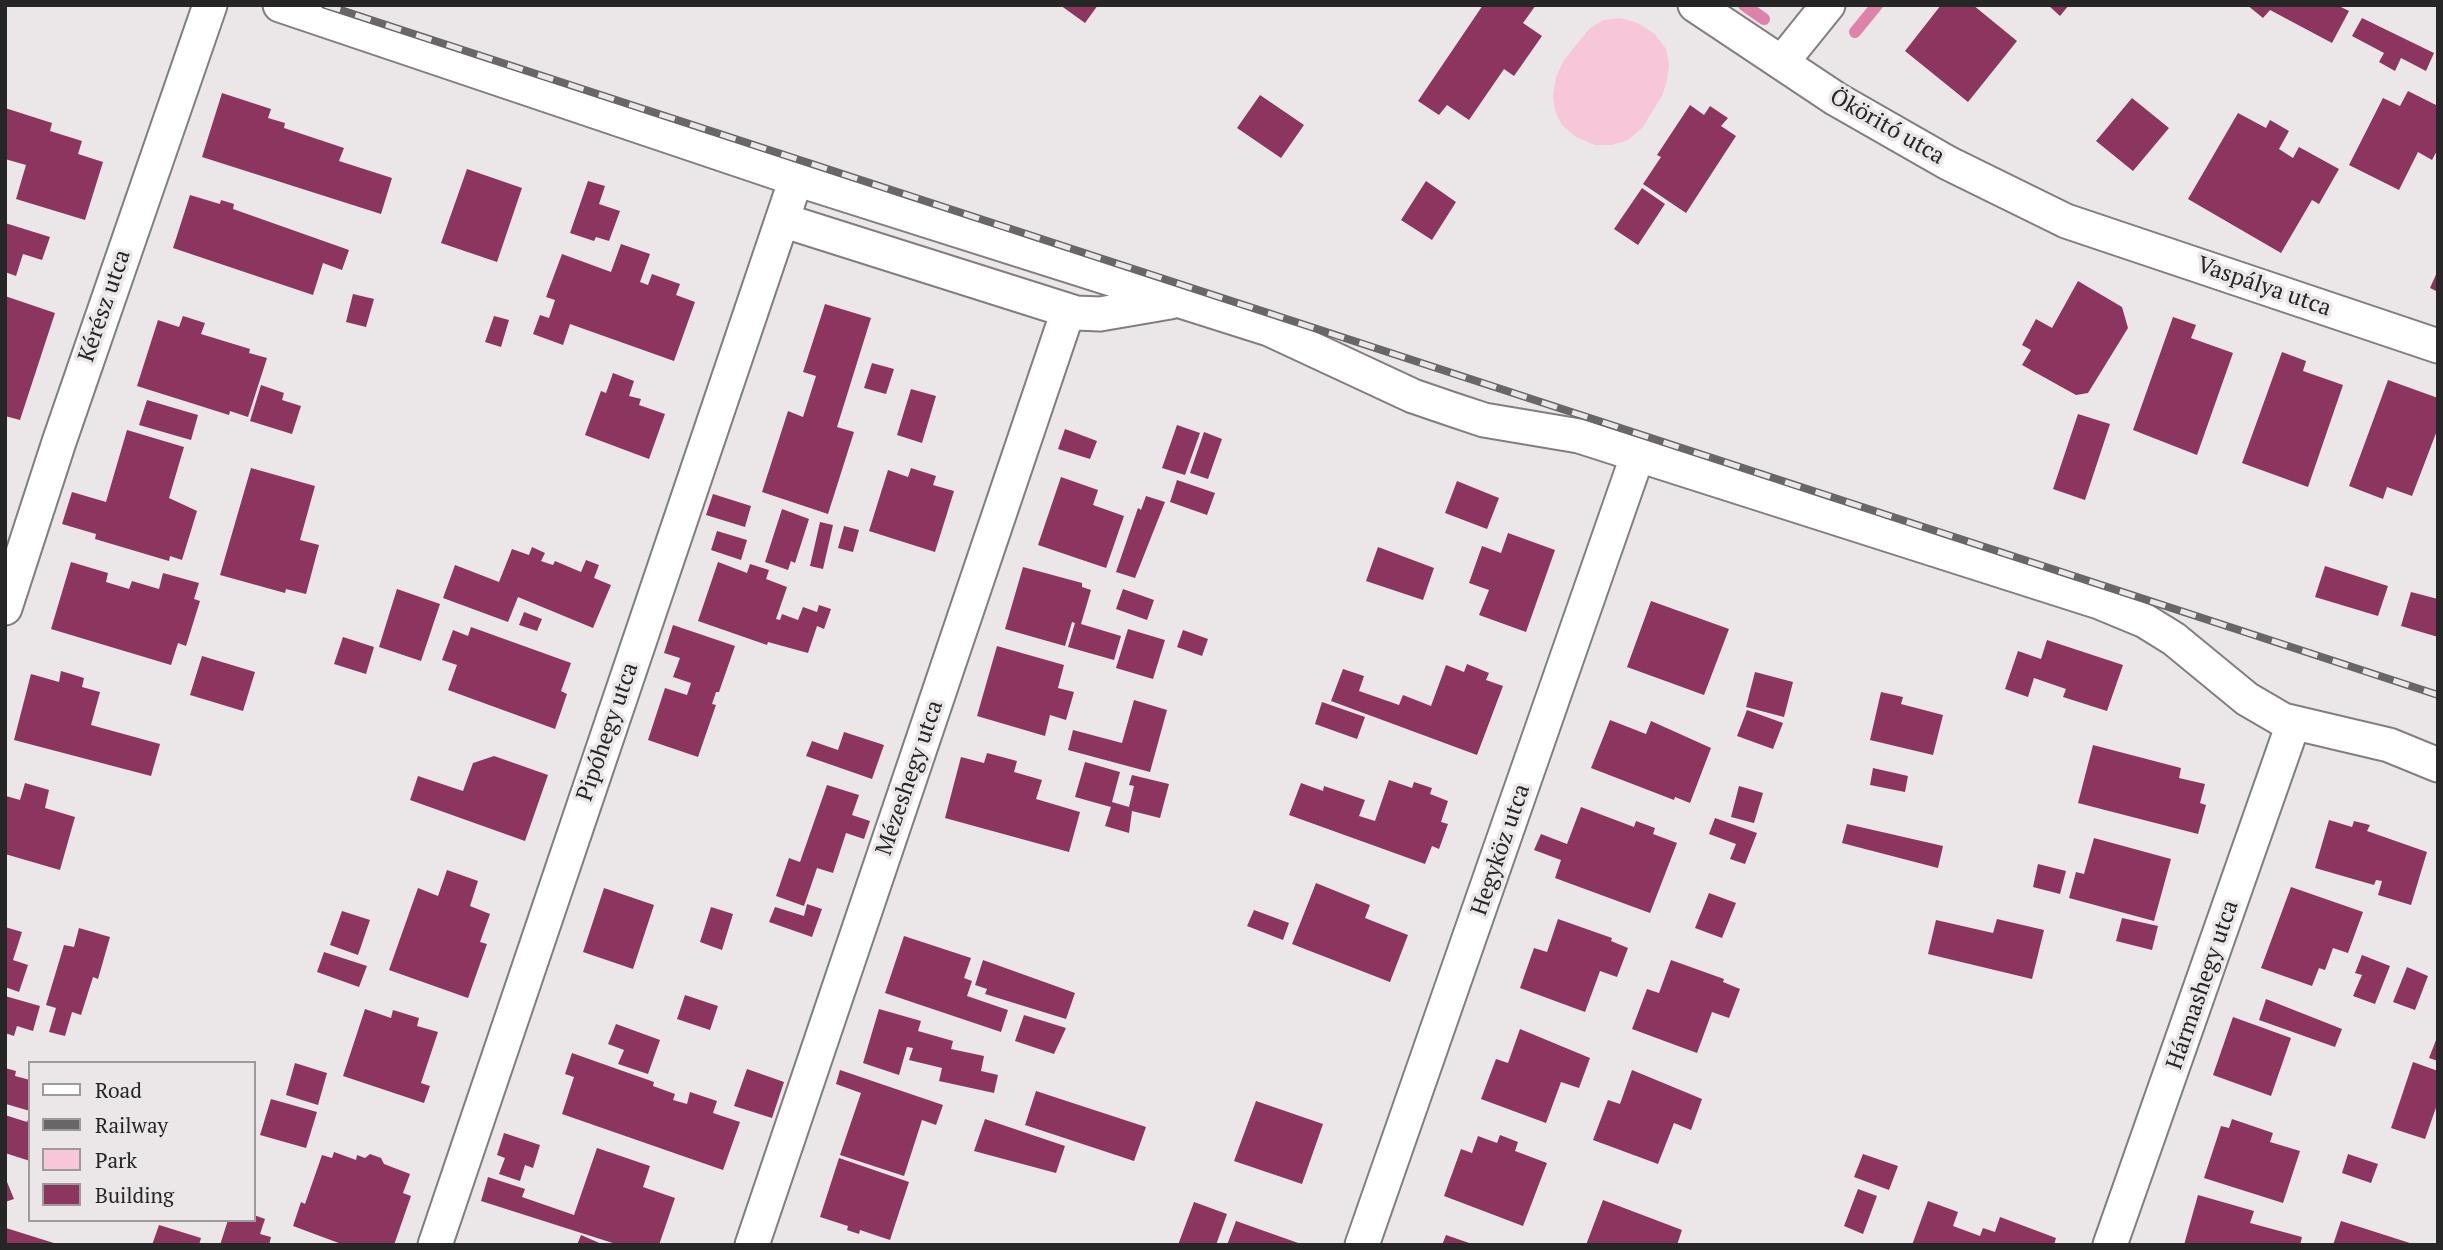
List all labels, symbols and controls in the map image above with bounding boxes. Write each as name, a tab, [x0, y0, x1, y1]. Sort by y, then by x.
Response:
street label: Ököritó utca	[1825, 83, 1949, 171]
street label: Kérész utca	[73, 246, 137, 366]
street label: Vaspálya utca	[2193, 251, 2335, 323]
street label: Pipóhegy utca	[571, 659, 645, 805]
street label: Mézeshegy utca	[871, 697, 949, 859]
street label: Hegyköz utca	[1466, 781, 1536, 919]
street label: Hármashegy utca	[2161, 897, 2245, 1073]
legend	[28, 1061, 256, 1222]
text: Road	[95, 1076, 142, 1104]
text: Railway	[95, 1111, 168, 1139]
text: Park	[95, 1146, 137, 1174]
text: Building	[95, 1181, 174, 1209]

